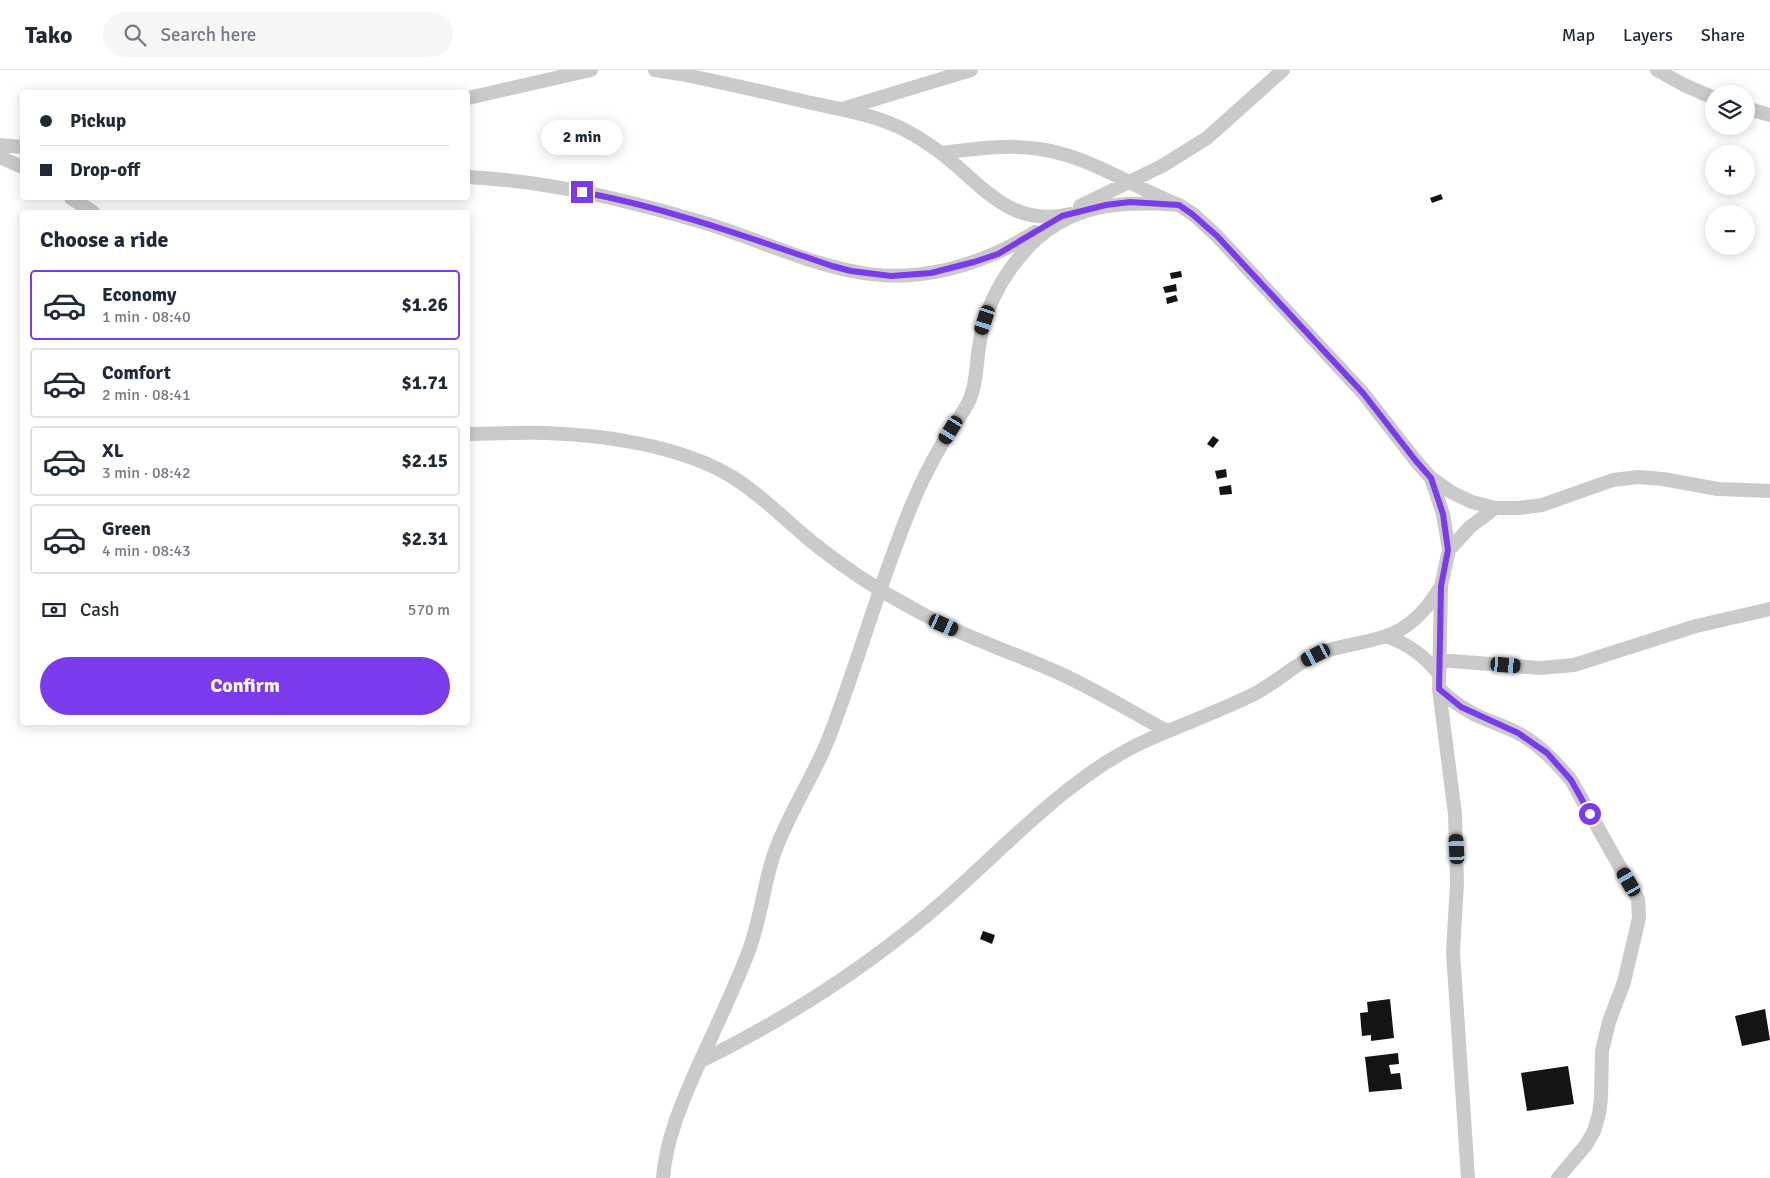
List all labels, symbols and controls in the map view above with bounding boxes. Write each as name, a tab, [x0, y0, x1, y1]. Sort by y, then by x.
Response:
search box	[103, 12, 453, 57]
text: Tako	[25, 20, 73, 50]
icon: search	[121, 21, 149, 49]
text: Search here	[161, 23, 256, 47]
text: Map	[1562, 24, 1595, 46]
text: Layers	[1623, 24, 1673, 46]
text: Share	[1701, 24, 1745, 46]
map controls	[1705, 85, 1755, 255]
button: layers	[1705, 85, 1755, 135]
text: Pickup	[70, 109, 126, 133]
callout: 2 min	[541, 119, 623, 154]
text: 2 min	[563, 127, 601, 147]
button: +	[1705, 145, 1755, 195]
text: Drop-off	[70, 158, 140, 182]
route end	[571, 181, 593, 203]
button: −	[1705, 205, 1755, 255]
text: Choose a ride	[40, 226, 168, 253]
icon: car	[42, 283, 87, 328]
text: Economy	[102, 283, 176, 307]
text: $1.26	[402, 293, 448, 317]
car	[973, 303, 996, 337]
text: 1 min · 08:40	[102, 307, 191, 327]
icon: car	[42, 361, 87, 406]
text: Comfort	[102, 361, 171, 385]
text: $1.71	[402, 371, 448, 395]
text: 2 min · 08:41	[102, 385, 191, 405]
car	[936, 413, 965, 447]
icon: car	[42, 439, 87, 484]
text: XL	[102, 439, 124, 463]
text: $2.15	[402, 449, 448, 473]
text: 3 min · 08:42	[102, 463, 191, 483]
icon: car	[42, 517, 87, 562]
text: Green	[102, 517, 151, 541]
text: $2.31	[402, 527, 448, 551]
text: 4 min · 08:43	[102, 541, 191, 561]
icon: cash	[40, 596, 68, 624]
text: Cash	[80, 598, 120, 622]
text: 570 m	[408, 600, 450, 620]
car	[927, 612, 960, 638]
car	[1299, 642, 1332, 668]
car	[1490, 656, 1521, 674]
button: Confirm	[40, 657, 450, 715]
route start	[1579, 803, 1601, 825]
car	[1448, 834, 1465, 864]
car	[1615, 865, 1642, 899]

